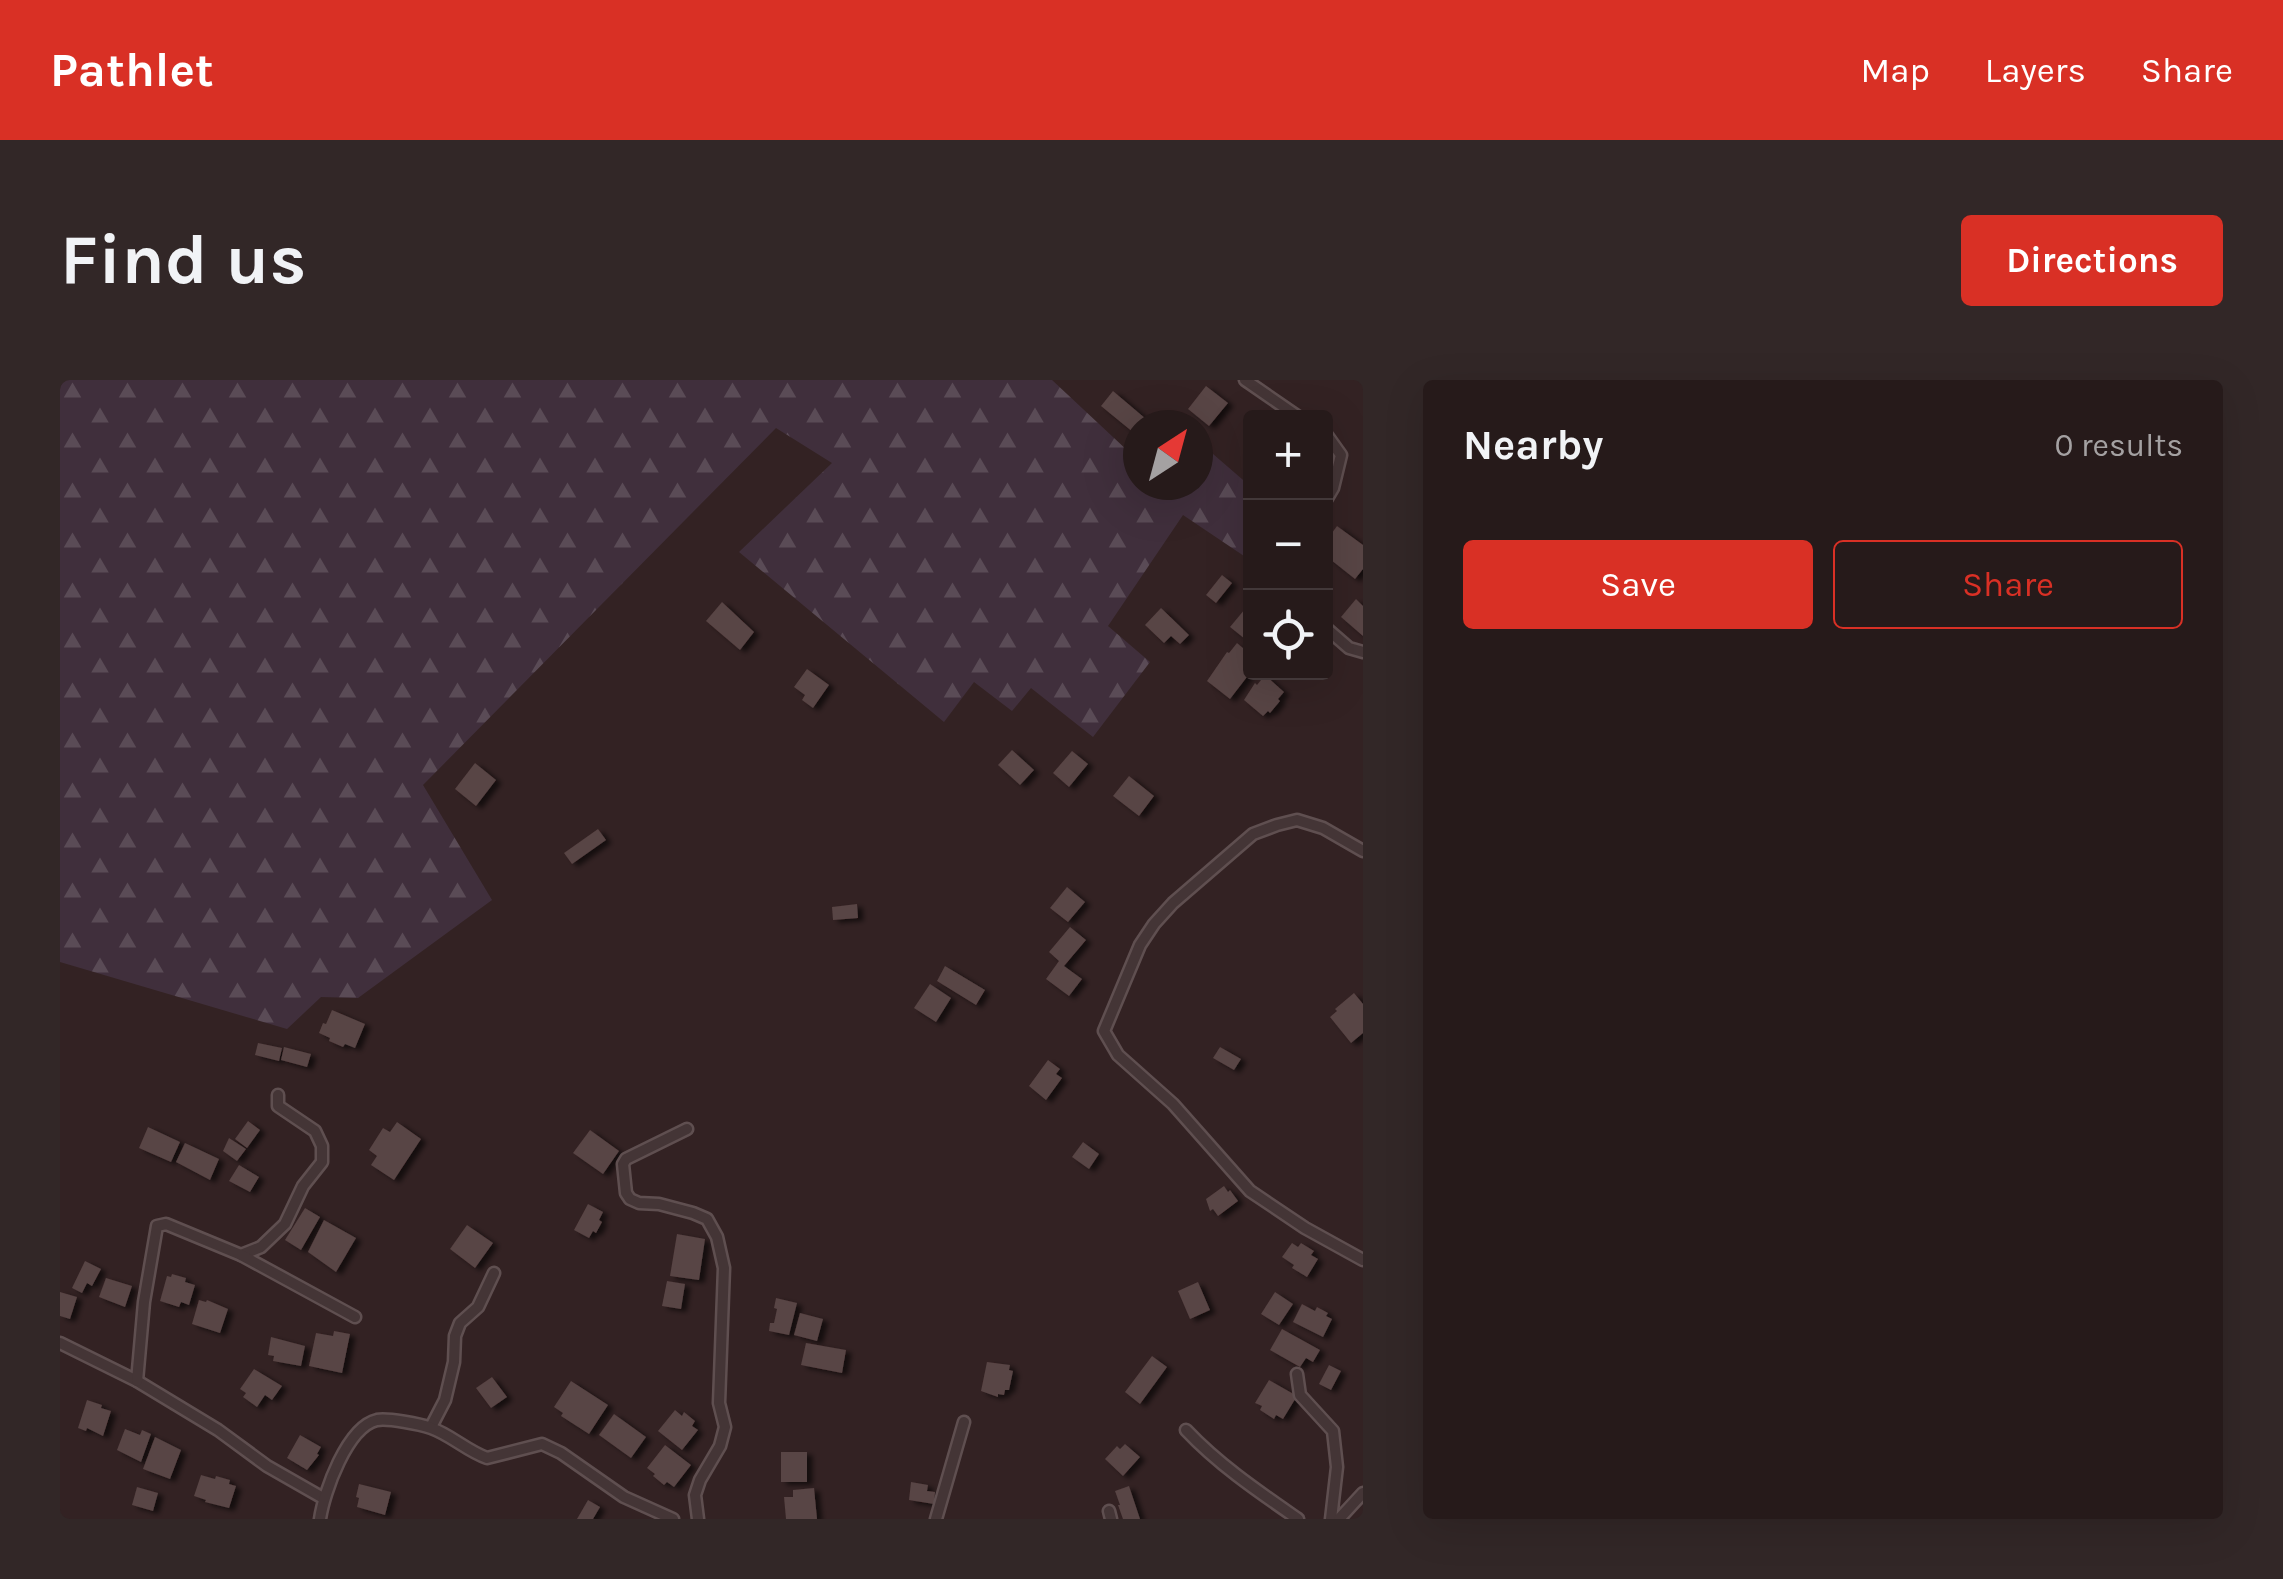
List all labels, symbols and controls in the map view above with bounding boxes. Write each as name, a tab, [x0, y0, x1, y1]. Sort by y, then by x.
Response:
text: Pathlet	[50, 42, 214, 98]
text: Map	[1860, 50, 1930, 91]
text: Layers	[1985, 50, 2086, 91]
text: Share	[2141, 50, 2233, 91]
button: Directions	[1961, 215, 2223, 306]
text: Find us	[60, 219, 306, 301]
north arrow	[1123, 410, 1213, 500]
map controls	[1243, 410, 1333, 680]
button: +	[1243, 410, 1333, 500]
text: Nearby	[1463, 420, 1603, 470]
text: 0 results	[2054, 427, 2183, 464]
button: −	[1243, 500, 1333, 590]
button: Save	[1463, 540, 1813, 629]
button: Share	[1833, 540, 2183, 629]
button: locate	[1243, 590, 1333, 680]

